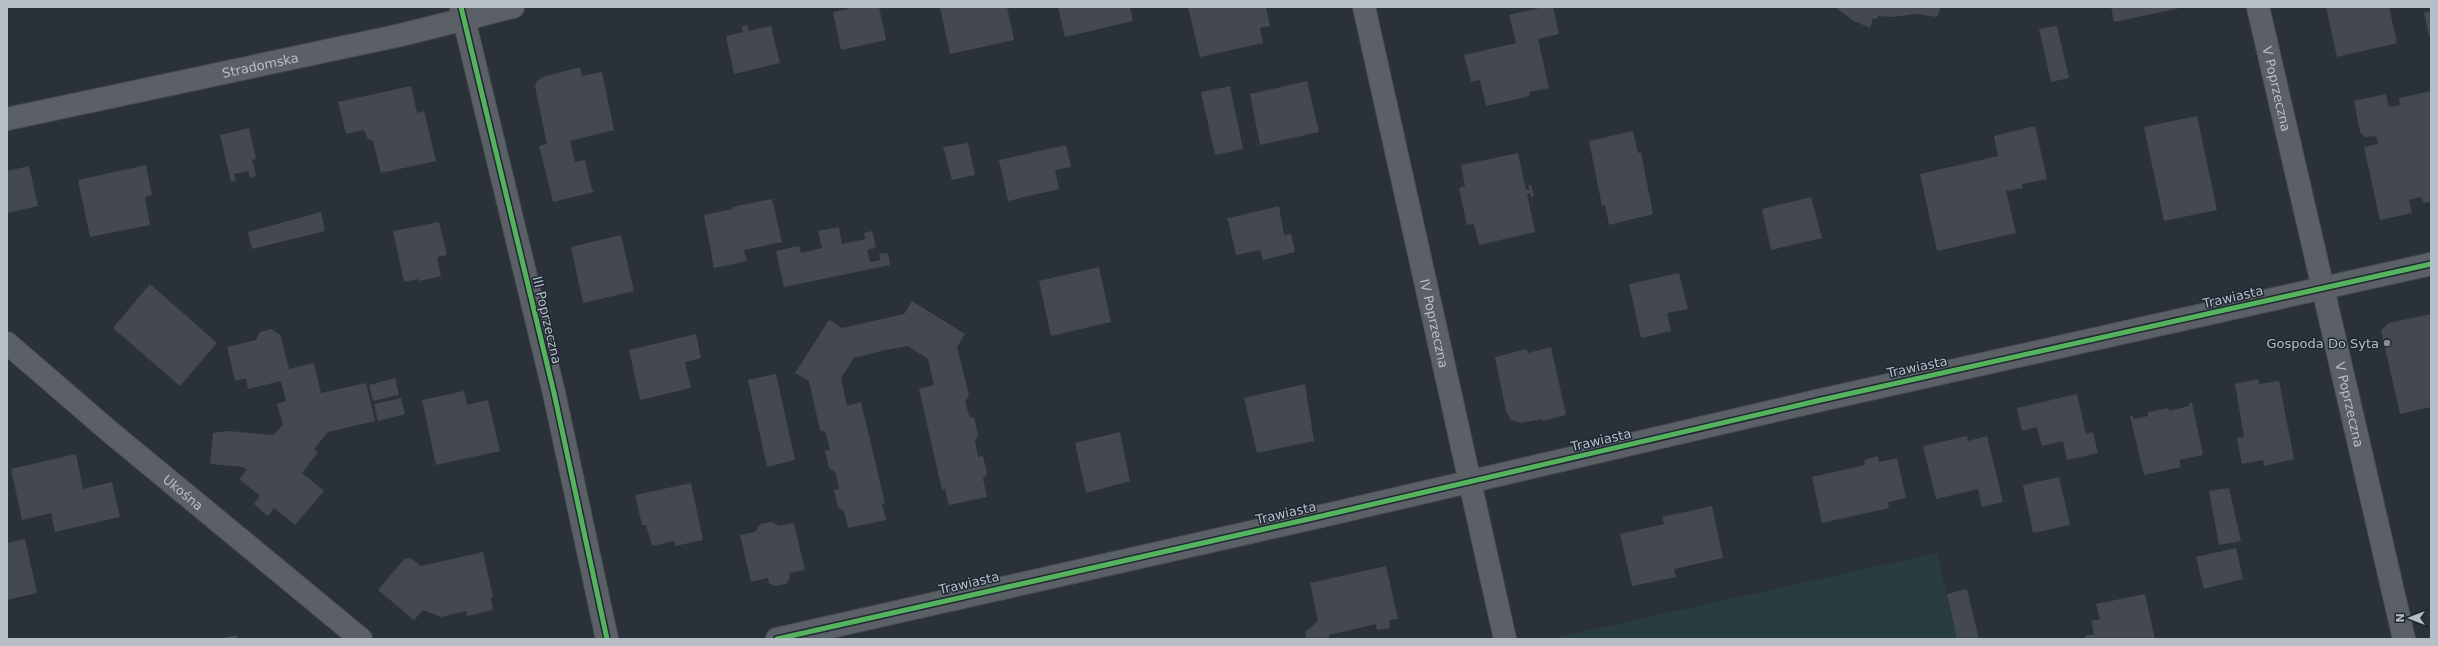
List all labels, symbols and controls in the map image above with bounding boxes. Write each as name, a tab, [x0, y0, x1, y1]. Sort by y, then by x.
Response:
street label: V Poprzeczna	[2260, 45, 2294, 133]
street label: Stradomska	[221, 50, 300, 80]
street label: III Poprzeczna	[530, 275, 564, 365]
street label: IV Poprzeczna	[1417, 277, 1452, 369]
street label: Trawiasta	[2200, 283, 2265, 311]
place label: Gospoda Do Syta	[2267, 336, 2379, 351]
marker: Gospoda Do Syta	[2382, 338, 2392, 348]
street label: Trawiasta	[1884, 353, 1949, 381]
street label: V Poprzeczna	[2333, 360, 2367, 449]
street label: Trawiasta	[1568, 426, 1633, 454]
street label: Ukośna	[160, 471, 206, 513]
street label: Trawiasta	[1253, 499, 1318, 527]
street label: Trawiasta	[936, 569, 1001, 597]
north arrow	[2390, 598, 2430, 638]
text: N	[2394, 613, 2407, 623]

